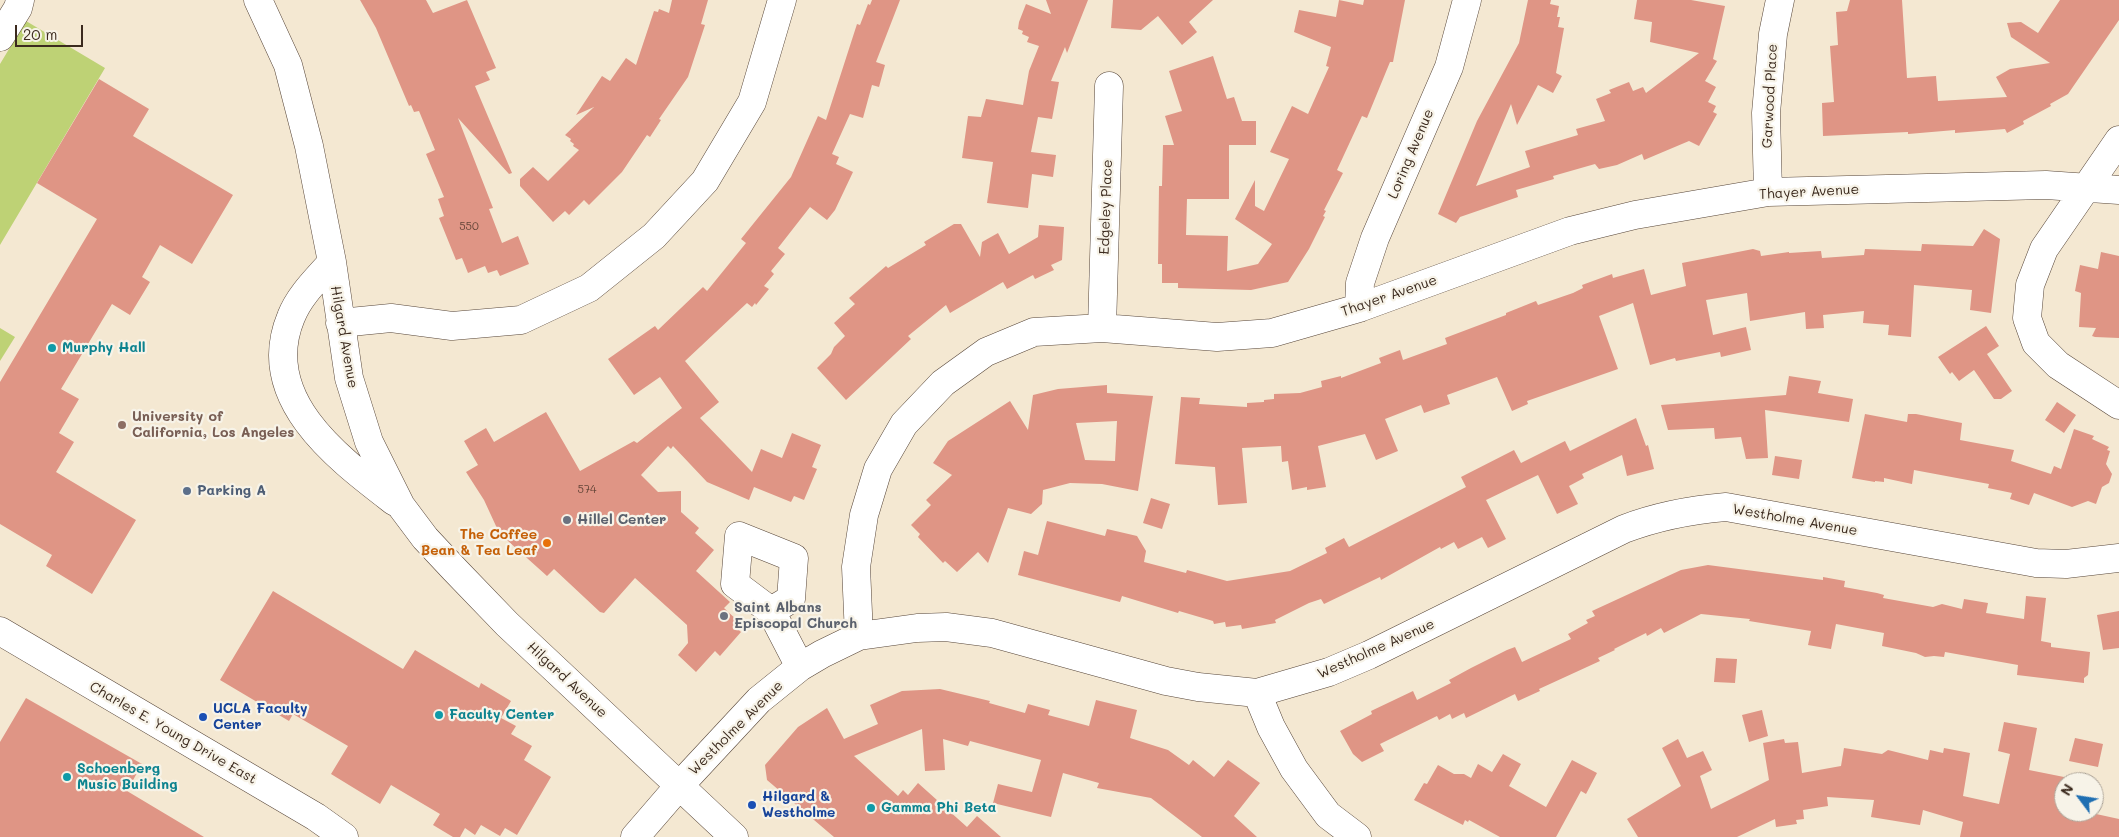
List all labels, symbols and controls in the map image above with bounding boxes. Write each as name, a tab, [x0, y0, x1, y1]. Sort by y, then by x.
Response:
scale bar	[18, 15, 85, 47]
text: 20 m	[23, 24, 57, 44]
street label: Garwood Place	[1759, 43, 1781, 149]
street label: Loring Avenue	[1385, 107, 1437, 201]
street label: Edgeley Place	[1096, 159, 1116, 255]
street label: Thayer Avenue	[1758, 181, 1860, 203]
house number: 550	[459, 220, 479, 234]
street label: Thayer Avenue	[1339, 272, 1439, 320]
street label: Hilgard Avenue	[327, 285, 361, 389]
place label: Murphy Hall	[62, 340, 146, 356]
marker: Murphy Hall	[46, 342, 58, 354]
place label: University of California, Los Angeles	[132, 409, 294, 442]
marker: University of California, Los Angeles	[116, 419, 128, 431]
place label: Parking A	[197, 483, 266, 499]
house number: 574	[578, 483, 596, 497]
marker: Parking A	[181, 485, 193, 497]
street label: Westholme Avenue	[1731, 501, 1859, 539]
place label: Hillel Center	[577, 512, 666, 528]
marker: Hillel Center	[561, 514, 573, 526]
place label: The Coffee Bean & Tea Leaf	[421, 527, 537, 560]
marker: The Coffee Bean & Tea Leaf	[541, 537, 553, 549]
place label: Saint Albans Episcopal Church	[734, 600, 857, 632]
marker: Saint Albans Episcopal Church	[718, 610, 730, 622]
street label: Westholme Avenue	[1315, 616, 1437, 682]
street label: Hilgard Avenue	[523, 639, 611, 721]
street label: Westholme Avenue	[685, 677, 787, 779]
street label: Charles E. Young Drive East	[86, 678, 260, 788]
place label: UCLA Faculty Center	[213, 701, 308, 734]
place label: Faculty Center	[449, 707, 554, 723]
marker: Faculty Center	[433, 709, 445, 721]
marker: UCLA Faculty Center	[197, 711, 209, 723]
place label: Schoenberg Music Building	[77, 761, 177, 794]
marker: Schoenberg Music Building	[61, 771, 73, 783]
north arrow	[2054, 772, 2104, 822]
text: N	[2056, 780, 2077, 799]
place label: Hilgard & Westholme	[762, 789, 835, 822]
marker: Hilgard & Westholme	[746, 799, 758, 811]
place label: Gamma Phi Beta	[881, 800, 996, 816]
marker: Gamma Phi Beta	[865, 802, 877, 814]

